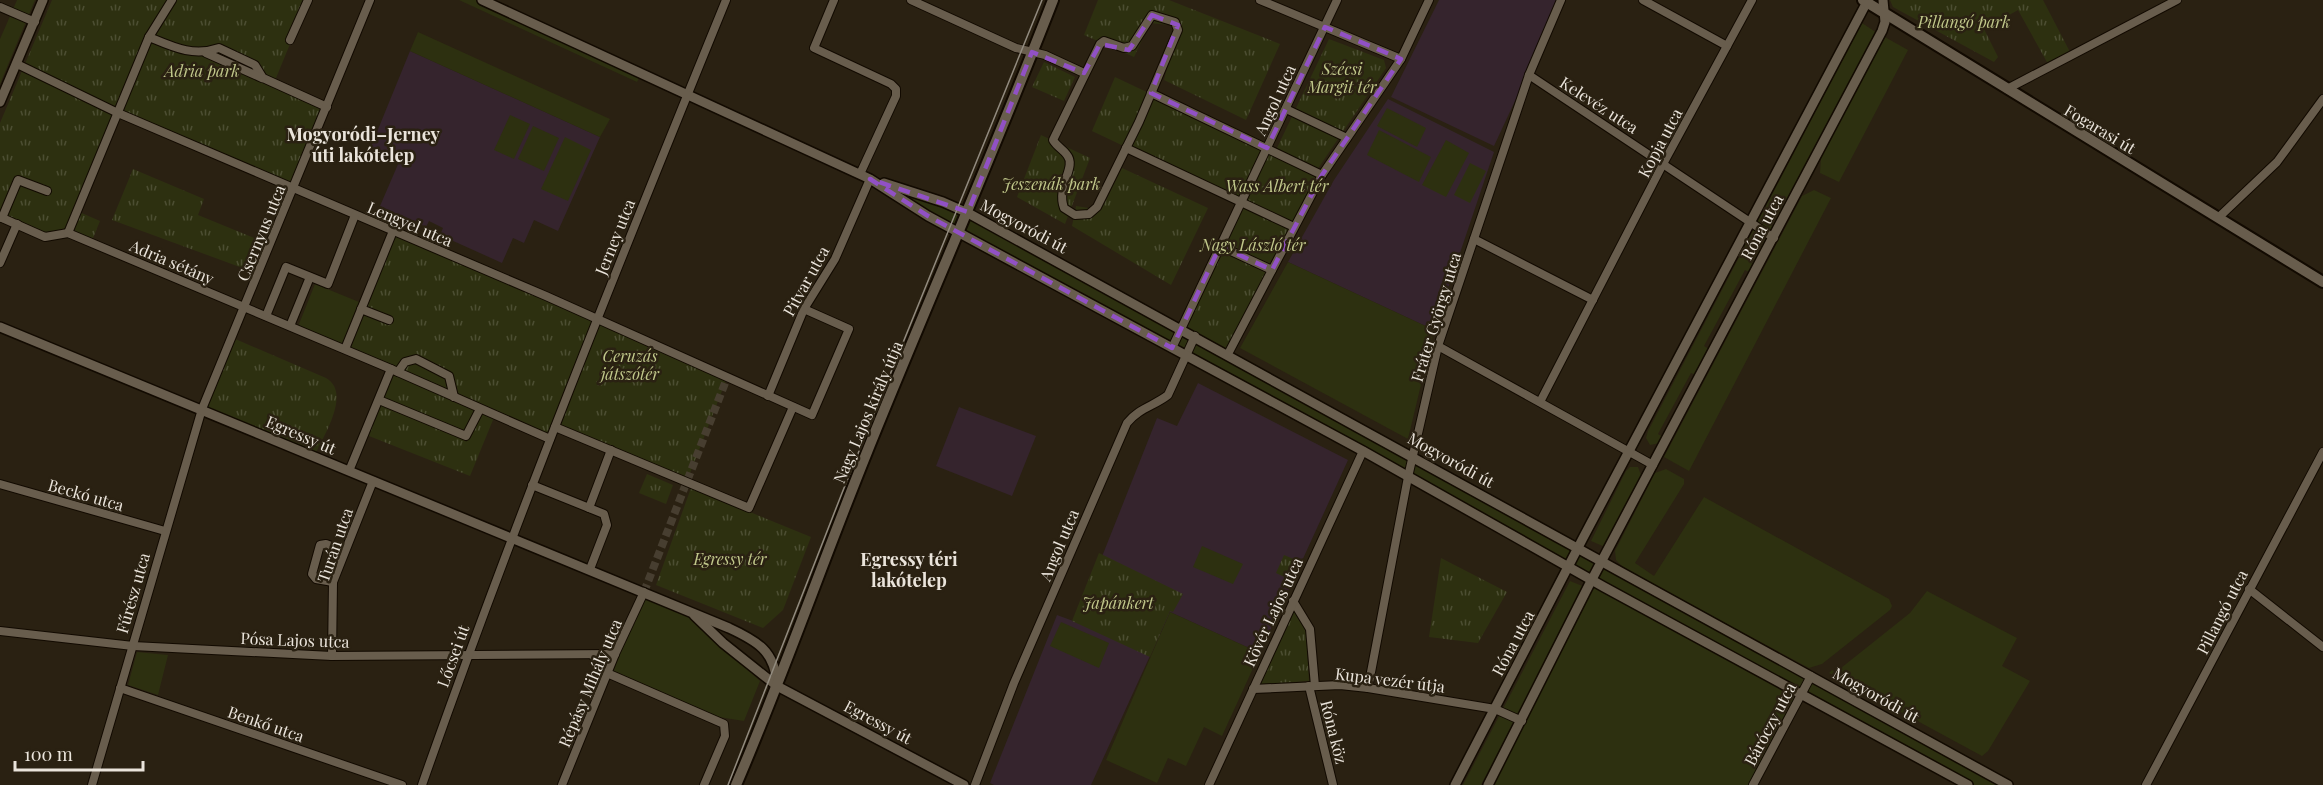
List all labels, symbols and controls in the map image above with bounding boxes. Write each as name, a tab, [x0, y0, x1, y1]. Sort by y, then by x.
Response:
park label: Pillangó park	[1917, 11, 2010, 32]
park label: Szécsi Margit tér	[1306, 58, 1378, 97]
park label: Adria park	[162, 60, 240, 81]
street label: Angol utca	[1249, 61, 1300, 139]
street label: Kelevéz utca	[1556, 72, 1642, 138]
street label: Fogarasi út	[2061, 99, 2140, 158]
street label: Kopja utca	[1633, 105, 1687, 181]
district label: Mogyoródi–Jerney úti lakótelep	[286, 122, 440, 167]
park label: Jeszenák park	[1002, 173, 1100, 194]
park label: Wass Albert tér	[1226, 175, 1330, 196]
street label: Csernyus utca	[232, 182, 289, 284]
street label: Róna utca	[1736, 190, 1788, 263]
street label: Mogyoródi út	[977, 194, 1072, 257]
street label: Lengyel utca	[364, 196, 456, 251]
street label: Jerney utca	[589, 196, 639, 279]
street label: Adria sétány	[126, 234, 217, 289]
park label: Nagy László tér	[1199, 234, 1307, 255]
street label: Pitvar utca	[778, 242, 833, 319]
street label: Fráter György utca	[1406, 250, 1465, 384]
street label: Nagy Lajos király útja	[828, 338, 907, 486]
park label: Ceruzás játszótér	[598, 345, 660, 384]
street label: Egressy út	[263, 410, 340, 459]
street label: Mogyoródi út	[1404, 427, 1499, 492]
street label: Beckó utca	[46, 474, 126, 515]
street label: Turán utca	[312, 505, 357, 585]
street label: Angol utca	[1034, 506, 1083, 585]
district label: Egressy téri lakótelep	[860, 547, 958, 592]
park label: Egressy tér	[692, 548, 768, 569]
street label: Fűrész utca	[111, 550, 154, 636]
street label: Kövér Lajos utca	[1238, 554, 1307, 670]
street label: Pillangó utca	[2191, 566, 2252, 658]
park label: Japánkert	[1082, 592, 1154, 613]
street label: Róna utca	[1487, 606, 1539, 679]
street label: Répásy Mihály utca	[553, 615, 626, 750]
street label: Lőcsei út	[432, 621, 474, 690]
street label: Pósa Lajos utca	[240, 627, 350, 652]
street label: Kupa vezér útja	[1334, 662, 1446, 697]
street label: Mogyoródi út	[1829, 662, 1924, 727]
street label: Báróczy utca	[1739, 679, 1800, 769]
street label: Egressy út	[841, 695, 916, 748]
street label: Róna köz	[1316, 698, 1353, 766]
street label: Benkő utca	[225, 701, 307, 746]
scale bar	[15, 734, 142, 772]
text: 100 m	[24, 742, 73, 766]

